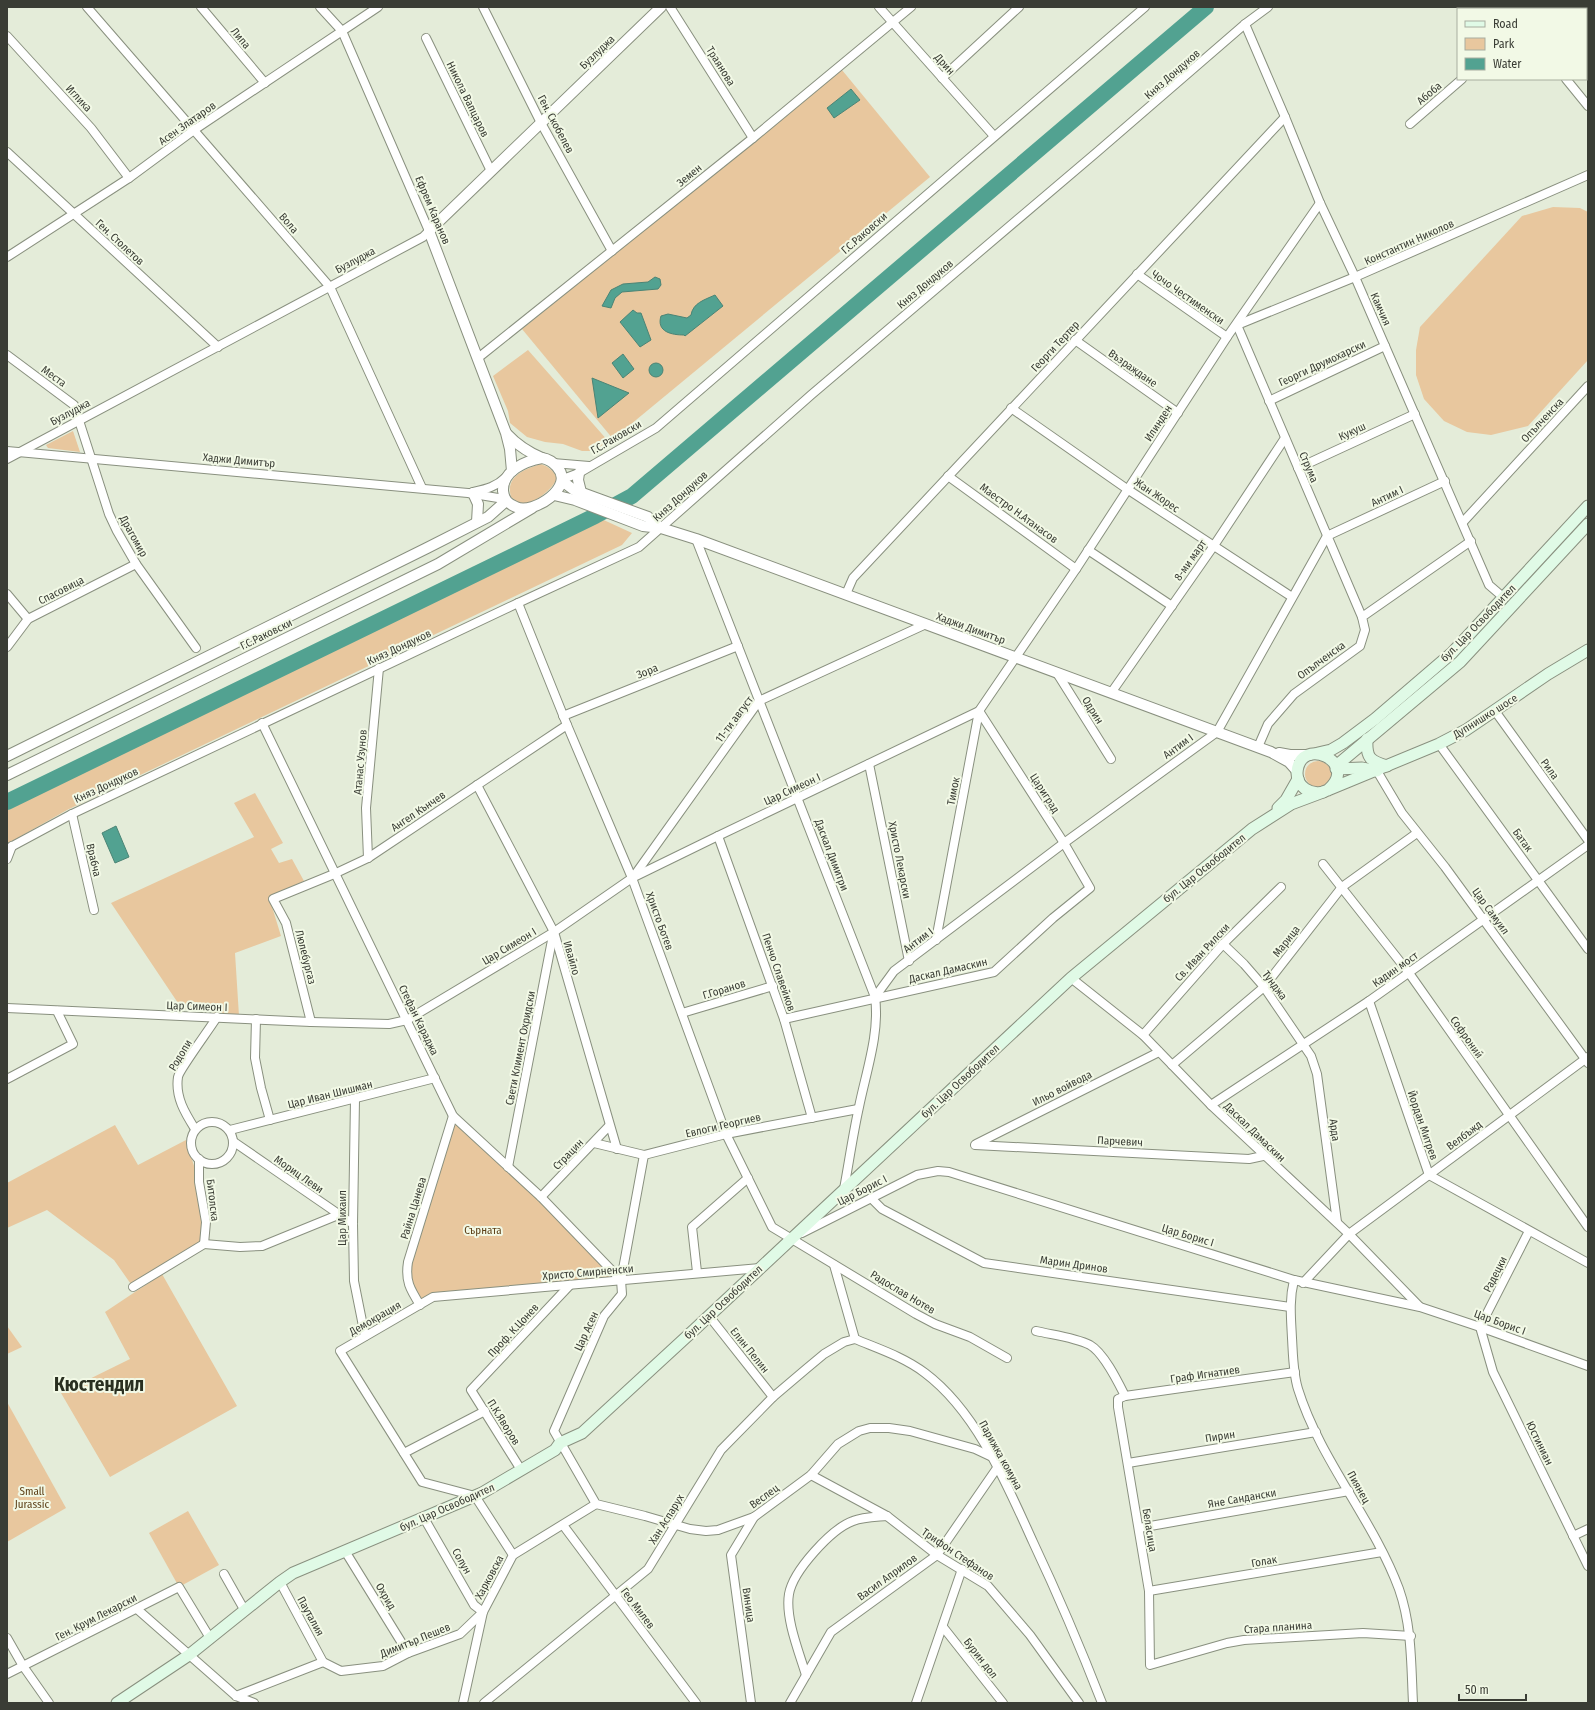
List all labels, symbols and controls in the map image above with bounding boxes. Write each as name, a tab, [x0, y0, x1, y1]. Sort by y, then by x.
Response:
legend	[1457, 8, 1587, 80]
text: Road	[1493, 17, 1518, 31]
street label: Липа	[228, 25, 253, 52]
street label: Бузлуджа	[577, 33, 618, 72]
text: Park	[1493, 37, 1515, 51]
street label: Траянова	[703, 44, 738, 88]
street label: Княз Дондуков	[1142, 47, 1203, 102]
street label: Дрин	[931, 50, 957, 78]
text: Water	[1493, 57, 1522, 71]
street label: Никола Вапцаров	[444, 59, 491, 139]
street label: Абоба	[1414, 79, 1444, 107]
street label: Иглика	[63, 82, 94, 115]
street label: Ген. Скобелев	[535, 93, 576, 156]
street label: Асен Златаров	[156, 99, 218, 148]
street label: Земен	[674, 161, 705, 189]
street label: Ефрем Каранов	[412, 174, 453, 246]
street label: Вола	[276, 210, 301, 236]
street label: Г.С.Раковски	[839, 210, 890, 257]
street label: Ген. Столетов	[93, 217, 147, 268]
street label: Константин Николов	[1362, 217, 1456, 268]
street label: Бузлуджа	[333, 244, 378, 276]
street label: Княз Дондуков	[895, 257, 956, 312]
street label: Чочо Честименски	[1149, 267, 1227, 327]
street label: Камчия	[1368, 291, 1394, 328]
street label: Георги Тертер	[1029, 318, 1082, 374]
street label: Георги Друмохарски	[1277, 338, 1368, 389]
street label: Възраждане	[1106, 347, 1160, 390]
street label: Места	[39, 363, 69, 390]
street label: Опълченска	[1518, 395, 1566, 445]
street label: Бузлуджа	[48, 396, 93, 428]
street label: Илинден	[1142, 403, 1175, 444]
street label: Г.С.Раковски	[589, 418, 644, 457]
street label: Кукуш	[1336, 420, 1368, 443]
street label: Струма	[1296, 450, 1321, 485]
street label: Хаджи Димитър	[202, 451, 276, 470]
street label: Княз Дондуков	[650, 468, 710, 524]
street label: Жан Жорес	[1132, 476, 1182, 515]
street label: Маестро Н.Атанасов	[977, 481, 1060, 546]
street label: Антим I	[1369, 483, 1405, 510]
street label: Драгомир	[116, 512, 150, 559]
street label: 8-ми март	[1172, 537, 1209, 583]
street label: Спасовица	[36, 573, 86, 607]
street label: бул. Цар Освободител	[1438, 582, 1519, 665]
street label: Хаджи Димитър	[934, 610, 1007, 647]
street label: Г.С.Раковски	[238, 616, 295, 653]
street label: Княз Дондуков	[365, 627, 433, 668]
street label: Опълченска	[1295, 639, 1348, 682]
street label: Зора	[634, 661, 660, 682]
street label: Дупнишко шосе	[1450, 691, 1520, 742]
street label: 11-ти август	[713, 693, 756, 745]
street label: Одрин	[1079, 694, 1106, 726]
street label: Атанас Узунов	[351, 729, 370, 795]
street label: Антим I	[1161, 731, 1196, 762]
street label: Рила	[1538, 756, 1561, 782]
street label: Княз Дондуков	[72, 765, 140, 806]
street label: Цар Симеон I	[762, 771, 823, 808]
street label: Цариград	[1027, 771, 1062, 816]
street label: Тимок	[944, 775, 963, 806]
street label: Ангел Кънчев	[389, 788, 448, 834]
street label: Даскал Димитри	[812, 817, 851, 893]
street label: Христо Лекарски	[886, 820, 913, 900]
street label: Батак	[1510, 826, 1536, 855]
street label: бул. Цар Освободител	[1160, 831, 1248, 906]
street label: Врабча	[83, 842, 104, 878]
street label: Цар Самуил	[1469, 885, 1512, 937]
street label: Христо Ботев	[643, 890, 676, 952]
street label: Св. Иван Рилски	[1172, 921, 1233, 984]
street label: Марица	[1270, 923, 1303, 960]
street label: Цар Симеон I	[480, 925, 539, 968]
street label: Антим I	[901, 925, 936, 956]
street label: Люлебургаз	[292, 928, 319, 986]
street label: Пенчо Славейков	[759, 931, 798, 1013]
street label: Ивайло	[560, 940, 583, 977]
street label: Кадин мост	[1370, 949, 1421, 990]
street label: Даскал Дамаскин	[907, 955, 989, 986]
street label: Тунджа	[1259, 968, 1290, 1002]
street label: Г.Горанов	[701, 977, 747, 1002]
street label: Стефан Караджа	[396, 983, 441, 1058]
street label: Свети Климент Охридски	[503, 990, 538, 1106]
street label: Цар Симеон I	[166, 999, 228, 1014]
street label: Софроний	[1447, 1014, 1486, 1061]
street label: Родопи	[166, 1037, 195, 1073]
street label: бул. Цар Освободител	[918, 1042, 1002, 1121]
street label: Ильо войвода	[1030, 1068, 1094, 1109]
street label: Цар Иван Шишман	[286, 1078, 374, 1111]
street label: Йордан Митрев	[1405, 1089, 1440, 1162]
street label: Даскал Дамаскин	[1221, 1099, 1288, 1165]
street label: Евлоги Георгиев	[684, 1111, 762, 1140]
street label: Арда	[1327, 1118, 1343, 1142]
street label: Велбъжд	[1444, 1118, 1485, 1153]
street label: Парчевич	[1097, 1134, 1143, 1149]
street label: Страцин	[550, 1136, 586, 1173]
street label: Мориц Леви	[272, 1153, 326, 1196]
street label: Цар Борис I	[835, 1172, 889, 1208]
street label: Райна Цанева	[398, 1175, 429, 1241]
street label: Битолска	[203, 1178, 222, 1222]
street label: Цар Михаил	[336, 1190, 349, 1246]
street label: Цар Борис I	[1160, 1221, 1216, 1250]
park label: Сърната	[464, 1224, 502, 1237]
street label: Марин Дринов	[1039, 1253, 1109, 1276]
street label: Радецки	[1481, 1254, 1510, 1294]
street label: Христо Смирненски	[542, 1262, 634, 1283]
street label: бул. Цар Освободител	[681, 1263, 765, 1342]
street label: Радослав Нотев	[868, 1268, 937, 1317]
street label: Демокрация	[346, 1298, 403, 1339]
street label: Проф. К.Цонев	[485, 1301, 542, 1360]
street label: Цар Борис I	[1472, 1307, 1527, 1338]
street label: Цар Асен	[572, 1309, 601, 1353]
street label: Елин Пелин	[727, 1325, 772, 1376]
street label: Граф Игнатиев	[1169, 1363, 1241, 1386]
district label: Кюстендил	[54, 1373, 144, 1396]
street label: П.К.Яворов	[484, 1397, 523, 1448]
street label: Парижка комуна	[976, 1418, 1025, 1492]
street label: Юстиниан	[1523, 1419, 1556, 1467]
street label: Пирин	[1204, 1428, 1236, 1445]
street label: Пиянец	[1344, 1469, 1373, 1506]
street label: бул. Цар Освободител	[398, 1481, 497, 1534]
street label: Веслец	[747, 1481, 782, 1511]
park label: Small Jurassic	[15, 1485, 49, 1511]
street label: Яне Сандански	[1207, 1486, 1277, 1511]
street label: Хан Аспарух	[646, 1492, 687, 1547]
street label: Беласица	[1140, 1507, 1159, 1553]
street label: Трифон Стефанов	[919, 1525, 996, 1583]
street label: Солун	[449, 1546, 474, 1576]
street label: Васил Априлов	[855, 1551, 920, 1603]
street label: Харковска	[472, 1553, 506, 1601]
street label: Голак	[1250, 1553, 1279, 1570]
street label: Охрид	[373, 1581, 399, 1612]
street label: Гео Милев	[618, 1585, 657, 1631]
street label: Виница	[740, 1587, 757, 1623]
street label: Ген. Крум Лекарски	[53, 1591, 139, 1644]
street label: Пауталия	[294, 1594, 327, 1638]
street label: Стара планина	[1244, 1619, 1312, 1636]
street label: Димитър Пешев	[377, 1620, 452, 1661]
street label: Бурин дол	[961, 1636, 1000, 1681]
scale bar	[1459, 1676, 1526, 1702]
text: 50 m	[1465, 1683, 1489, 1697]

